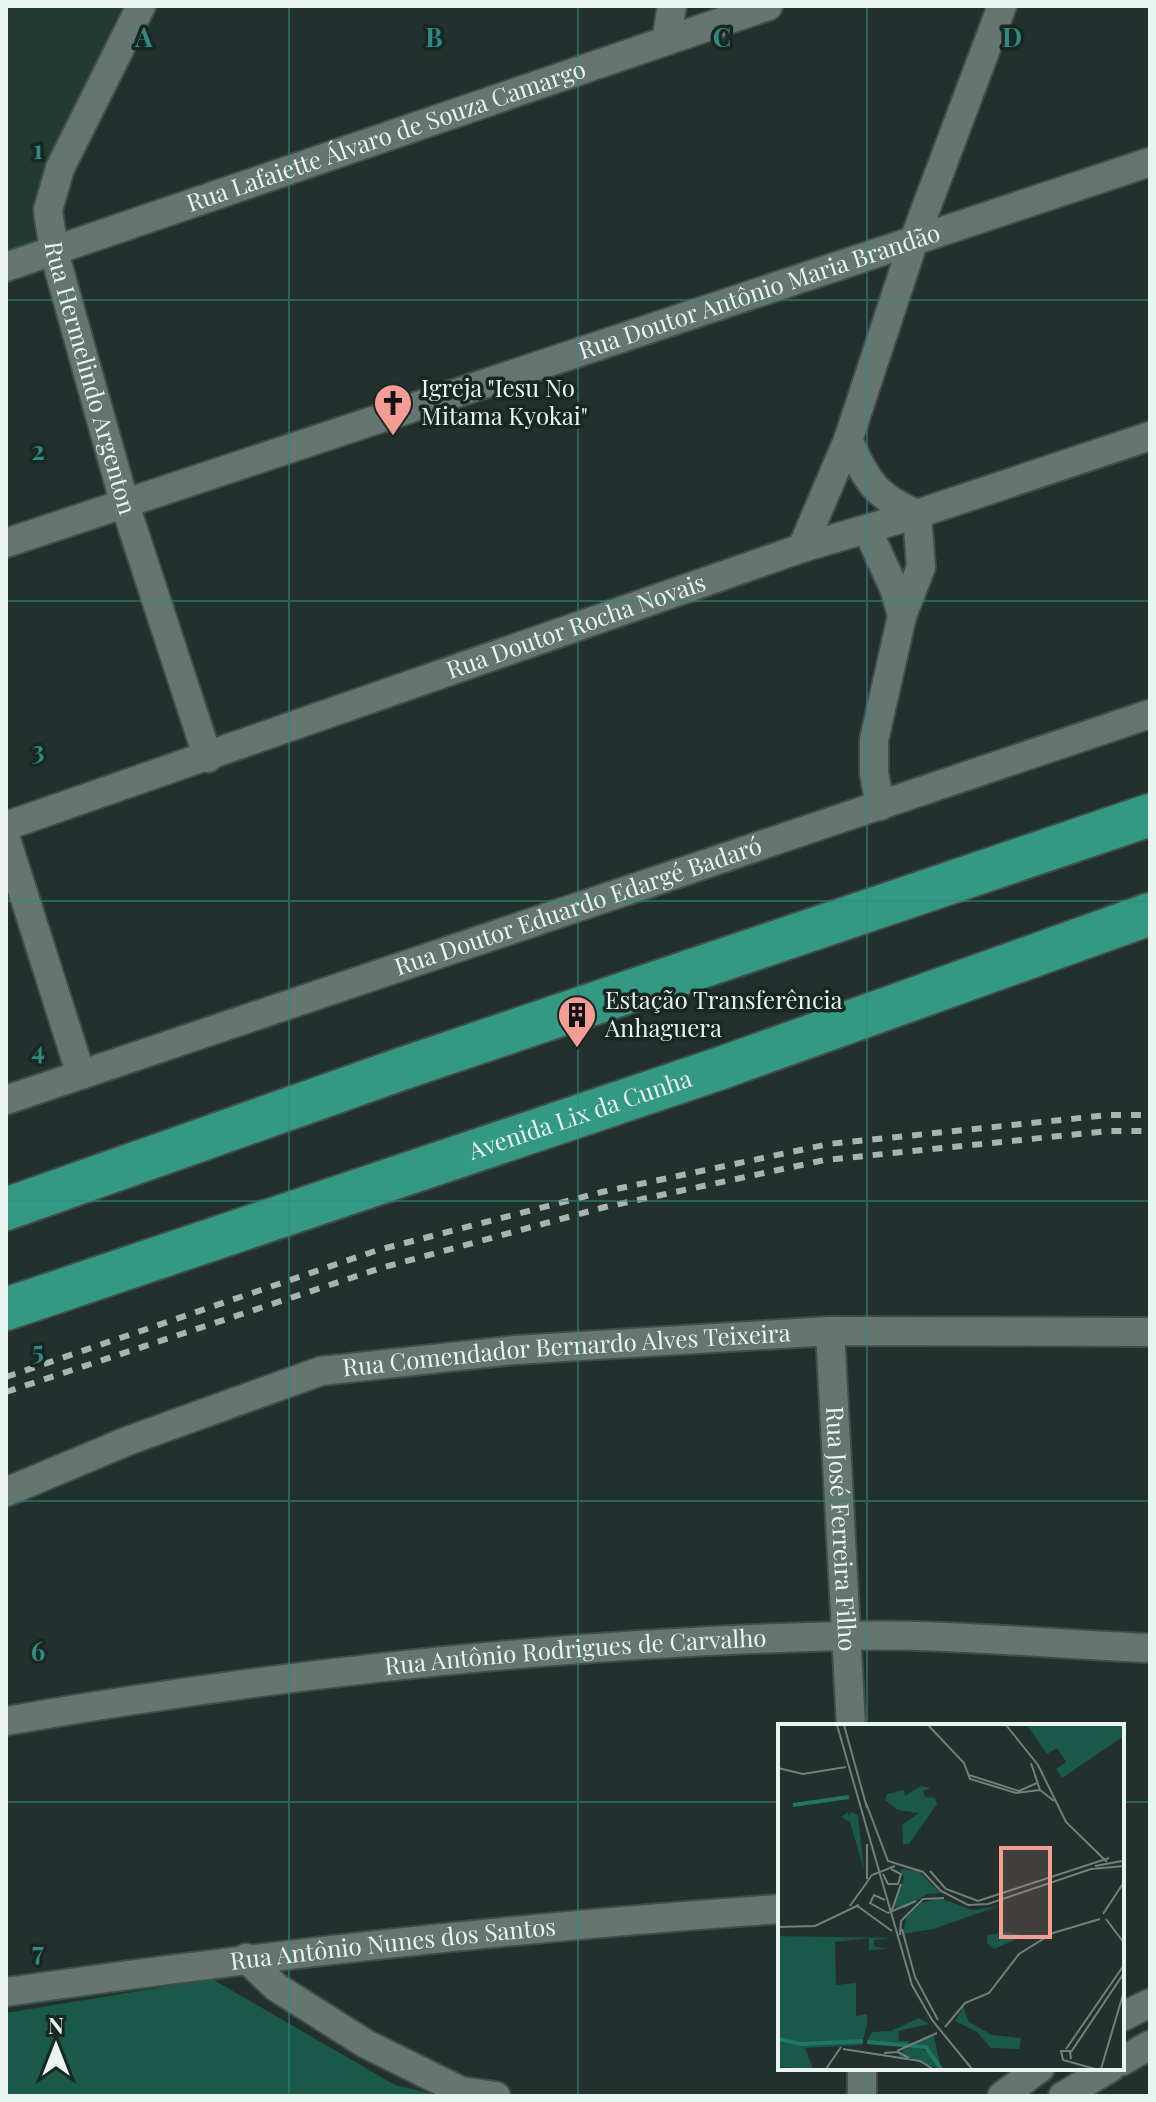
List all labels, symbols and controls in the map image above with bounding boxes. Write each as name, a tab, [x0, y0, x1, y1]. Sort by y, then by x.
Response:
text: A	[134, 19, 153, 54]
text: B	[425, 19, 443, 54]
text: C	[713, 19, 731, 54]
text: D	[1002, 19, 1022, 54]
street label: Rua Lafaiette Álvaro de Souza Camargo	[182, 52, 589, 218]
text: 1	[33, 131, 43, 166]
street label: Rua Doutor Antônio Maria Brandão	[574, 215, 944, 365]
street label: Rua Hermelindo Argenton	[39, 239, 145, 518]
place label: Igreja "Iesu No Mitama Kyokai"	[421, 371, 588, 431]
church icon: Igreja "Iesu No Mitama Kyokai"	[372, 382, 414, 437]
text: 2	[31, 432, 45, 467]
street label: Rua Doutor Rocha Novais	[442, 565, 709, 685]
text: 3	[32, 732, 44, 767]
street label: Rua Doutor Eduardo Edargé Badaró	[390, 828, 765, 982]
place label: Estação Transferência Anhaguera	[604, 983, 843, 1043]
building icon: Estação Transferência Anhaguera	[556, 994, 598, 1049]
text: 4	[31, 1032, 45, 1067]
street label: Avenida Lix da Cunha	[463, 1061, 695, 1166]
street label: Rua Comendador Bernardo Alves Teixeira	[341, 1315, 791, 1383]
text: 5	[32, 1332, 44, 1367]
street label: Rua José Ferreira Filho	[820, 1405, 865, 1652]
street label: Rua Antônio Rodrigues de Carvalho	[383, 1620, 767, 1681]
text: 6	[31, 1633, 45, 1668]
inset map	[778, 1724, 1124, 2070]
street label: Rua Antônio Nunes dos Santos	[228, 1909, 557, 1976]
text: 7	[32, 1933, 44, 1968]
north arrow	[16, 2006, 96, 2086]
text: N	[48, 2010, 64, 2040]

